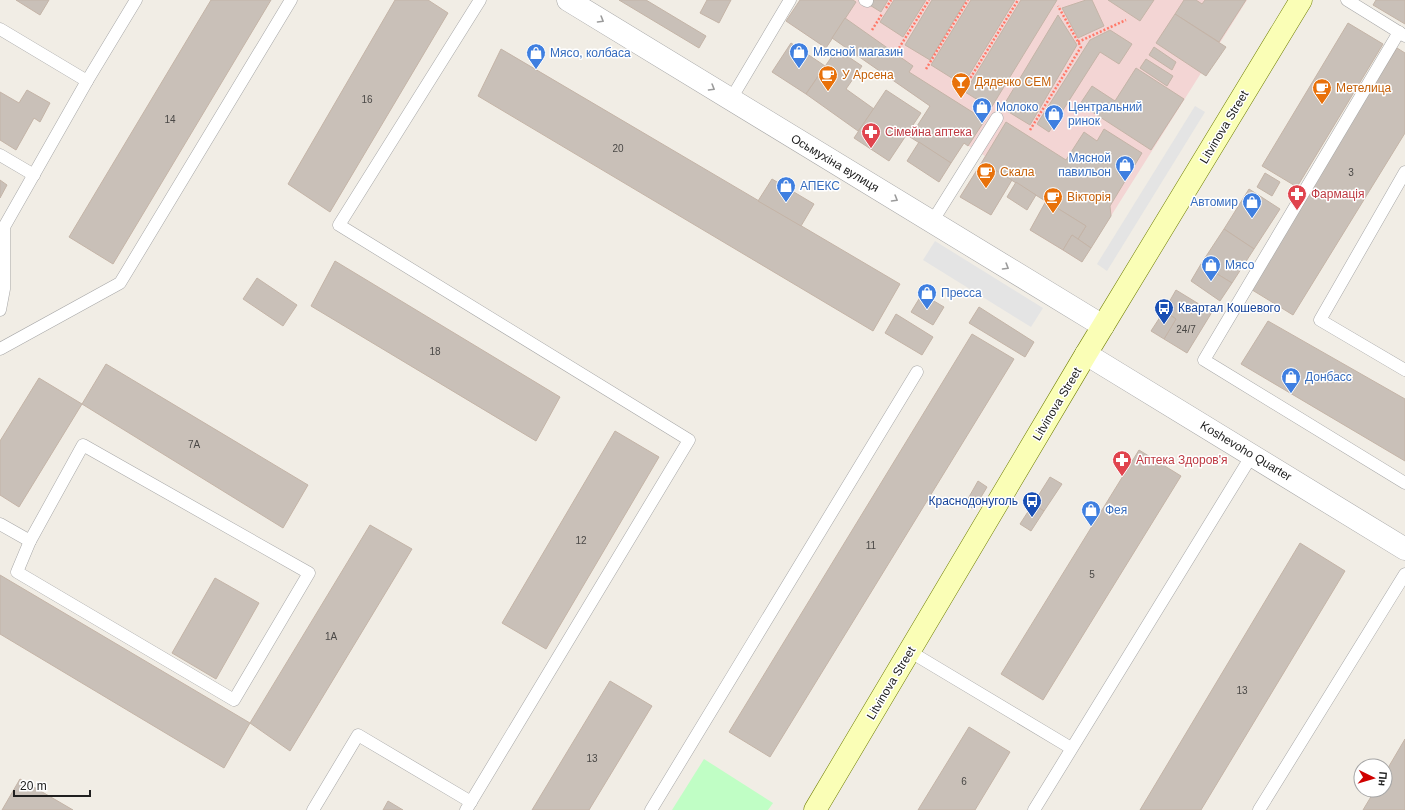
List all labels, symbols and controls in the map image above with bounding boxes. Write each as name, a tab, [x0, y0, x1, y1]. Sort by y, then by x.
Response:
one-way arrow	[597, 16, 604, 23]
shop icon: Мясной магазин	[788, 41, 810, 69]
shop icon: Мясо, колбаса	[525, 42, 547, 70]
place label: Мясной магазин	[813, 45, 903, 59]
place label: Мясо, колбаса	[550, 46, 631, 60]
cafe icon: У Арсена	[817, 64, 839, 92]
place label: У Арсена	[842, 68, 894, 82]
bar icon: Дядечко СЕМ	[950, 71, 972, 99]
place label: Дядечко СЕМ	[975, 75, 1051, 89]
cafe icon: Метелица	[1311, 77, 1333, 105]
place label: Метелица	[1336, 81, 1392, 95]
one-way arrow	[708, 83, 715, 91]
street label: Litvinova Street	[1197, 87, 1252, 166]
house number: 16	[361, 94, 373, 105]
shop icon: Молоко	[971, 96, 993, 124]
place label: Молоко	[996, 100, 1039, 114]
place label: Центральний ринок	[1068, 100, 1142, 128]
shop icon: Центральний ринок	[1043, 103, 1065, 131]
house number: 14	[164, 114, 176, 125]
pharmacy icon: Сімейна аптека	[860, 121, 882, 149]
place label: Сімейна аптека	[885, 125, 972, 139]
street label: Осьмухіна вулиця	[788, 131, 882, 195]
house number: 20	[612, 143, 624, 154]
place label: Мясной павильон	[1058, 151, 1111, 179]
shop icon: Мясной павильон	[1114, 154, 1136, 182]
cafe icon: Скала	[975, 161, 997, 189]
place label: Скала	[1000, 165, 1035, 179]
house number: 3	[1348, 167, 1354, 178]
shop icon: АПЕКС	[775, 175, 797, 203]
place label: АПЕКС	[800, 179, 840, 193]
pharmacy icon: Фармація	[1286, 183, 1308, 211]
cafe icon: Вікторія	[1042, 186, 1064, 214]
place label: Фармація	[1311, 187, 1364, 201]
place label: Вікторія	[1067, 190, 1111, 204]
shop icon: Автомир	[1241, 191, 1263, 219]
one-way arrow	[891, 195, 898, 202]
place label: Автомир	[1190, 195, 1238, 209]
shop icon: Мясо	[1200, 254, 1222, 282]
place label: Мясо	[1225, 258, 1255, 272]
one-way arrow	[1002, 262, 1009, 269]
shop icon: Пресса	[916, 282, 938, 310]
place label: Пресса	[941, 286, 982, 300]
bus stop icon: Квартал Кошевого	[1153, 297, 1175, 325]
place label: Квартал Кошевого	[1178, 301, 1281, 315]
house number: 24/7	[1176, 324, 1196, 335]
house number: 18	[429, 346, 441, 357]
street label: Litvinova Street	[1030, 364, 1085, 443]
shop icon: Донбасс	[1280, 366, 1302, 394]
place label: Донбасс	[1305, 370, 1352, 384]
street label: Koshevoho Quarter	[1198, 418, 1294, 484]
house number: 7А	[188, 439, 200, 450]
pharmacy icon: Аптека Здоров'я	[1111, 449, 1133, 477]
place label: Аптека Здоров'я	[1136, 453, 1228, 467]
bus stop icon: Краснодонуголь	[1021, 490, 1043, 518]
place label: Краснодонуголь	[929, 494, 1018, 508]
shop icon: Фея	[1080, 499, 1102, 527]
place label: Фея	[1105, 503, 1127, 517]
house number: 12	[575, 535, 587, 546]
house number: 11	[866, 540, 877, 551]
house number: 5	[1089, 569, 1095, 580]
house number: 1А	[325, 631, 337, 642]
street label: Litvinova Street	[864, 643, 919, 722]
house number: 13	[1236, 685, 1248, 696]
house number: 13	[586, 753, 598, 764]
north arrow	[1353, 758, 1393, 798]
text: Пн	[1376, 771, 1390, 787]
scale bar	[14, 772, 90, 798]
house number: 6	[961, 776, 967, 787]
text: 20 m	[20, 779, 47, 793]

